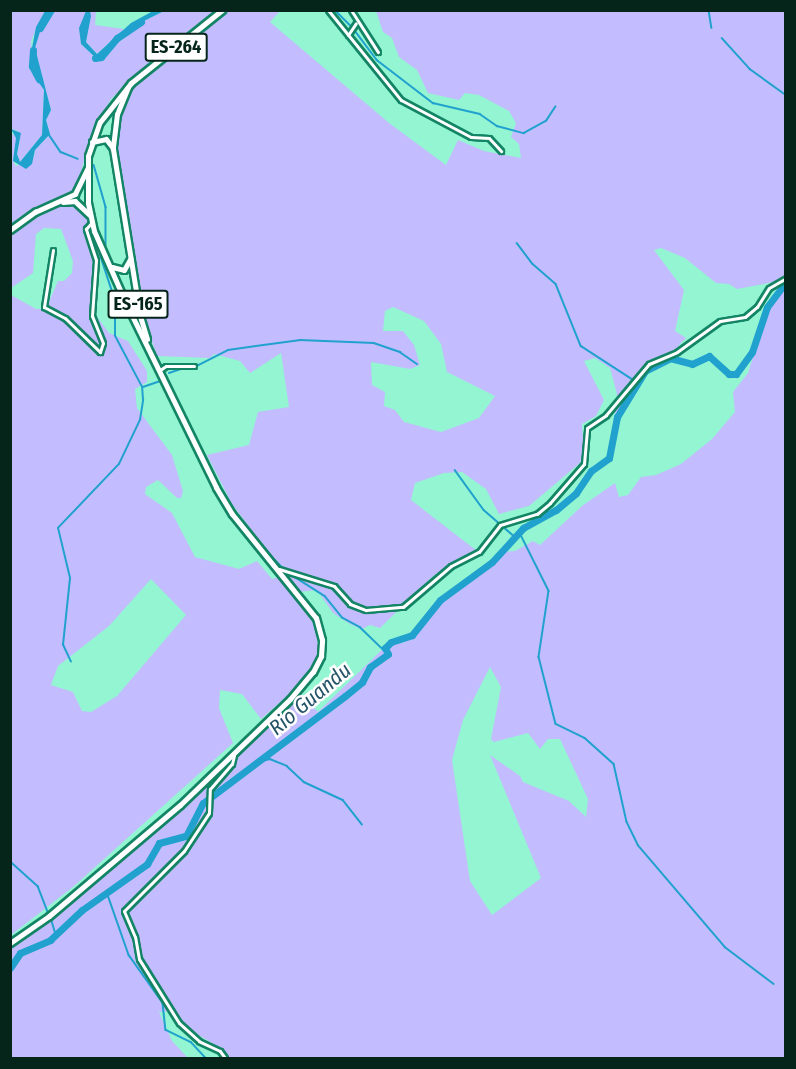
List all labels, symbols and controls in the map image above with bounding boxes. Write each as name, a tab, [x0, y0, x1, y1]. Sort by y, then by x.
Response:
road number: ES-264	[144, 32, 207, 62]
road number: ES-165	[106, 289, 170, 319]
water label: Rio Guandu	[264, 657, 356, 741]

